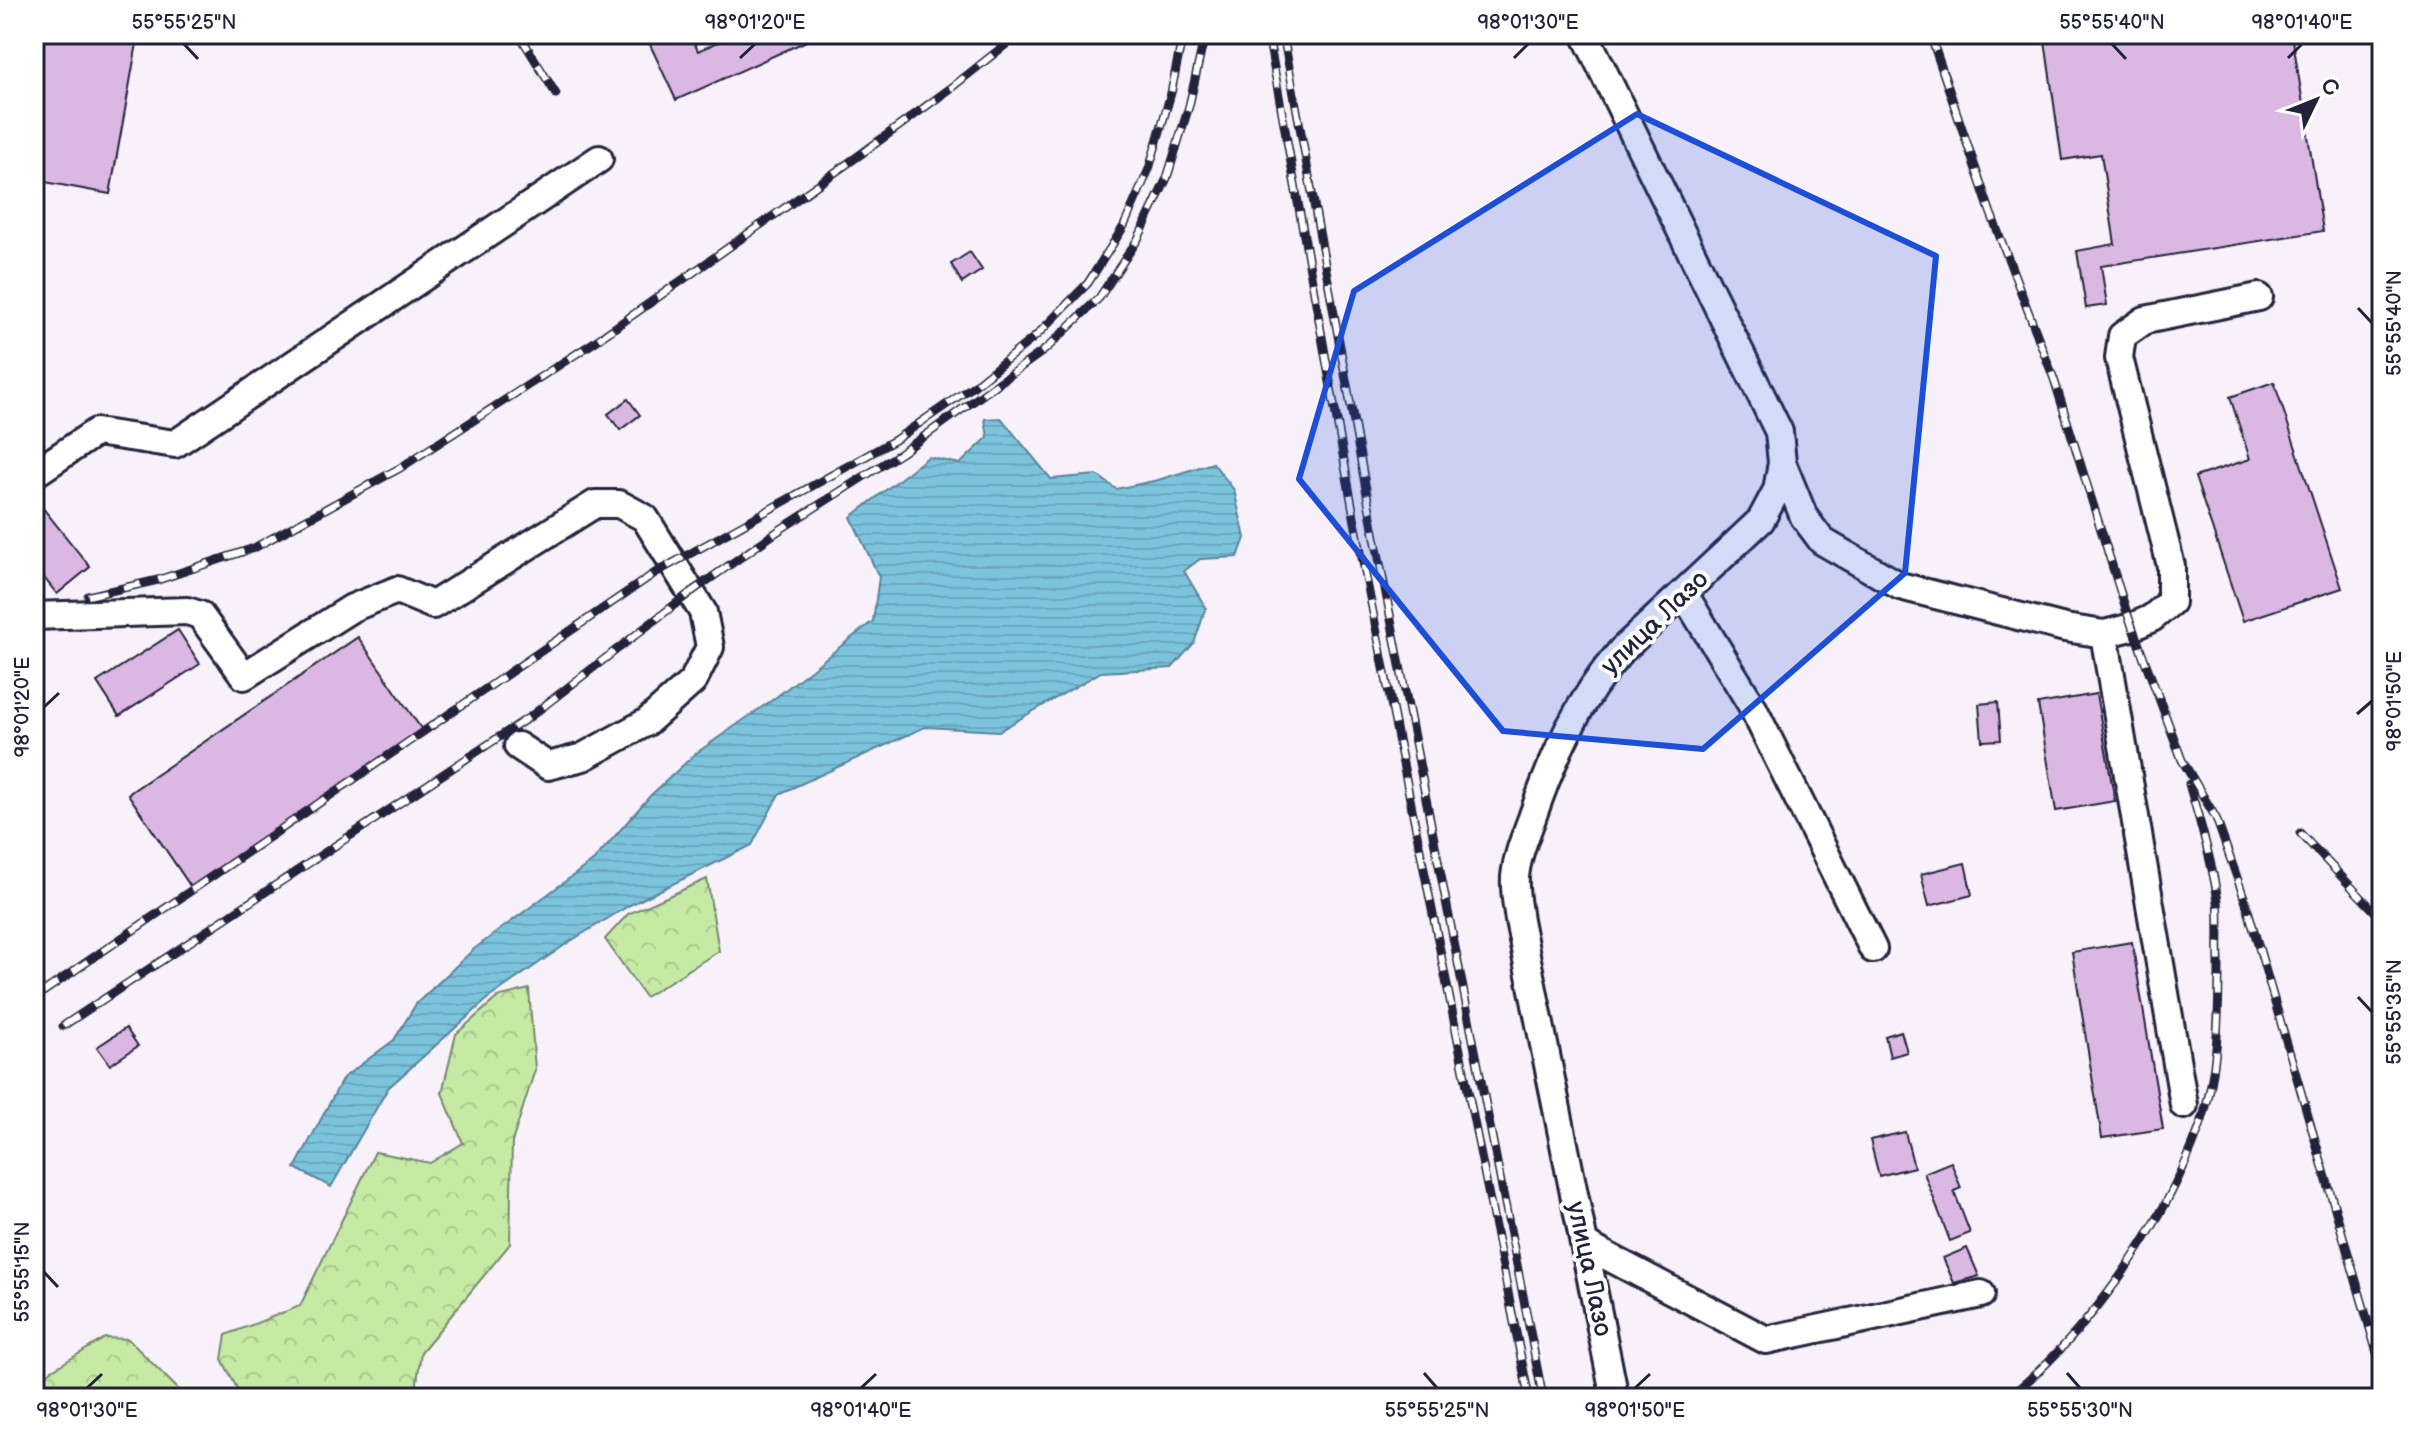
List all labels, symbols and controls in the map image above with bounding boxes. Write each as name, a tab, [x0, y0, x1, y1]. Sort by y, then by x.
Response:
text: 55°55'25"N	[131, 11, 237, 35]
text: 98°01'20"E	[705, 11, 805, 35]
text: 98°01'30"E	[1477, 11, 1579, 35]
text: 55°55'40"N	[2059, 11, 2165, 35]
text: 98°01'40"E	[2251, 11, 2353, 35]
north arrow	[2276, 60, 2356, 140]
text: С	[2314, 73, 2345, 102]
text: 55°55'40"N	[2383, 270, 2407, 376]
street label: улица Лазо	[1595, 564, 1715, 682]
text: 98°01'50"E	[2383, 651, 2407, 751]
text: 98°01'20"E	[11, 657, 35, 757]
text: 55°55'35"N	[2383, 959, 2407, 1065]
street label: улица Лазо	[1560, 1199, 1618, 1339]
text: 55°55'15"N	[11, 1222, 35, 1322]
text: 98°01'30"E	[36, 1399, 138, 1423]
text: 98°01'40"E	[810, 1399, 912, 1423]
text: 55°55'25"N	[1384, 1399, 1490, 1423]
text: 98°01'50"E	[1585, 1399, 1685, 1423]
text: 55°55'30"N	[2027, 1399, 2133, 1423]

